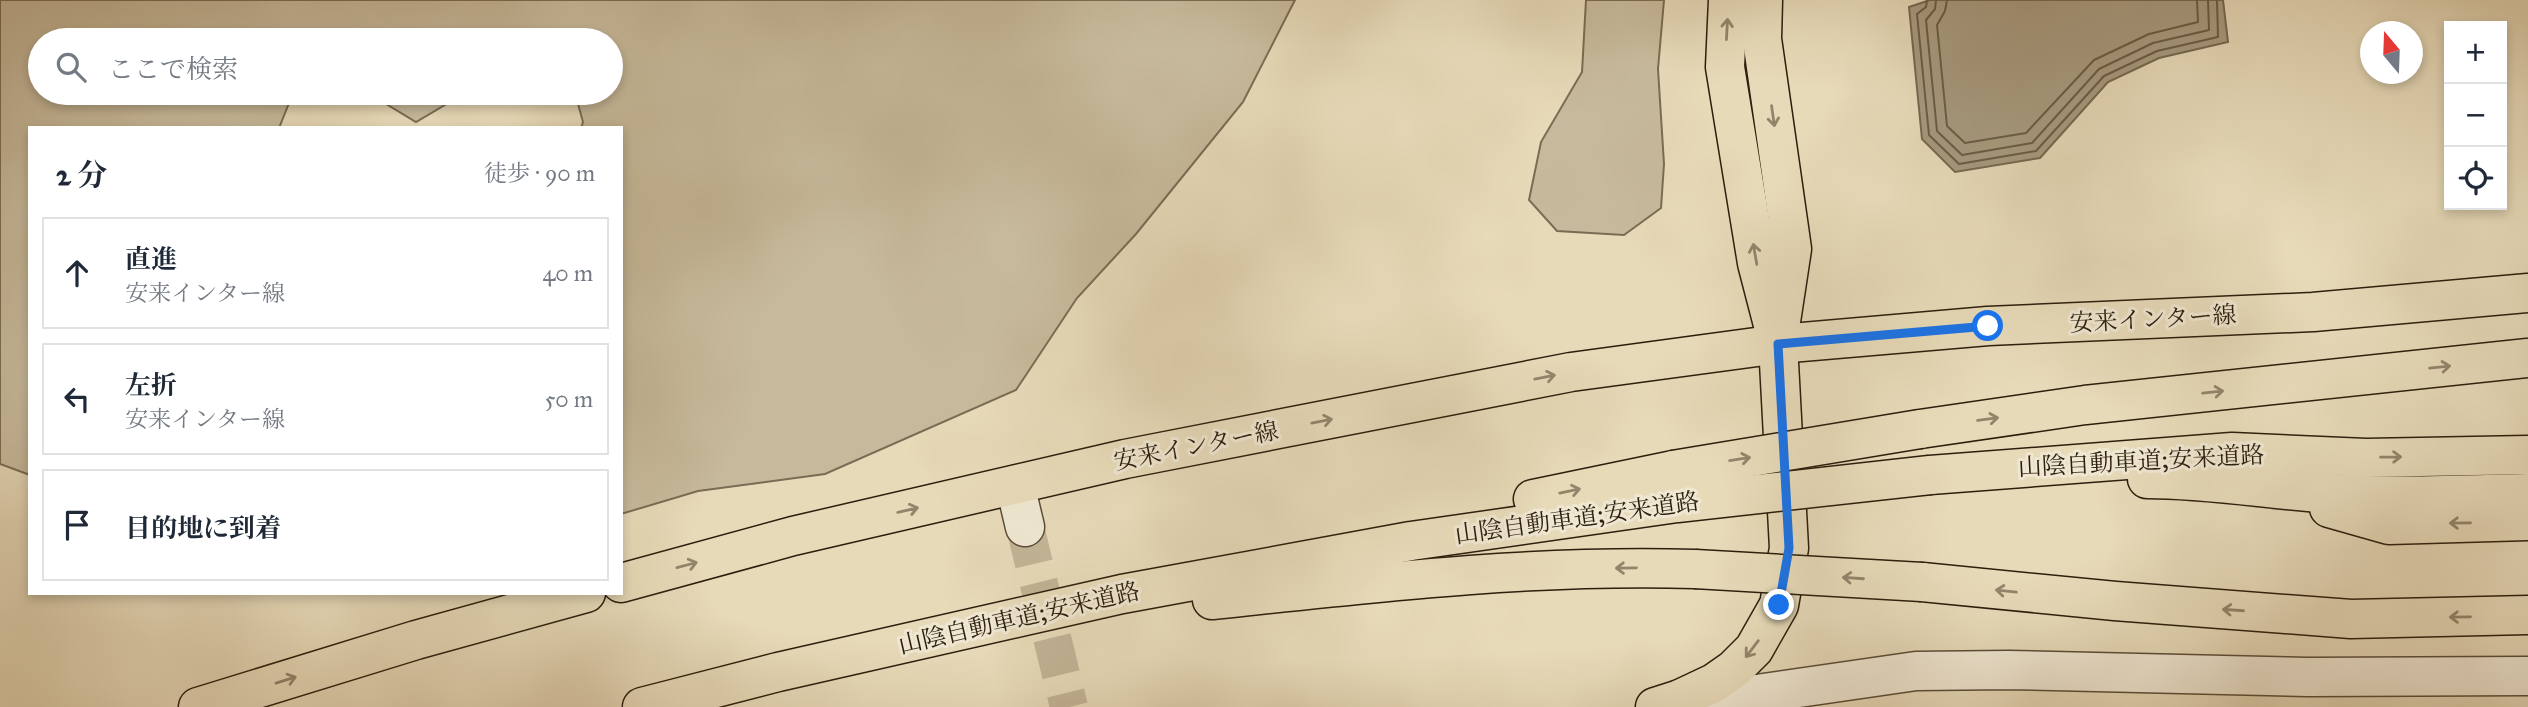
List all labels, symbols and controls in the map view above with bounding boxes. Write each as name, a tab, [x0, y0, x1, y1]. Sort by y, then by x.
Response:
one-way arrow	[1720, 18, 1733, 41]
north arrow	[2360, 21, 2423, 84]
map controls	[2444, 21, 2507, 210]
button: +	[2444, 21, 2507, 84]
search box	[28, 28, 623, 105]
icon: search	[52, 48, 90, 86]
text: ここで検索	[108, 53, 238, 85]
button: −	[2444, 84, 2507, 147]
one-way arrow	[1767, 105, 1780, 127]
button: locate	[2444, 147, 2507, 210]
text: 2 分	[56, 157, 107, 193]
text: 徒歩 · 90 m	[484, 159, 595, 187]
text: 直進	[125, 243, 177, 275]
one-way arrow	[1748, 243, 1761, 266]
icon: ahead	[58, 254, 96, 292]
text: 40 m	[543, 259, 593, 287]
text: 安来インター線	[125, 279, 285, 307]
street label: 安来インター線	[2069, 300, 2237, 338]
route start	[1972, 310, 2003, 341]
one-way arrow	[2428, 361, 2450, 374]
text: 左折	[125, 369, 177, 401]
one-way arrow	[1533, 370, 1556, 384]
icon: left	[58, 380, 96, 418]
text: 50 m	[545, 385, 593, 413]
one-way arrow	[2202, 385, 2224, 398]
text: 安来インター線	[125, 405, 285, 433]
one-way arrow	[1976, 413, 1998, 426]
one-way arrow	[1310, 414, 1333, 427]
street label: 安来インター線	[1111, 415, 1281, 477]
street label: 山陰自動車道;安来道路	[2017, 440, 2265, 482]
one-way arrow	[2379, 451, 2402, 464]
one-way arrow	[1728, 452, 1751, 465]
one-way arrow	[1558, 484, 1581, 498]
street label: 山陰自動車道;安来道路	[1453, 486, 1701, 550]
one-way arrow	[896, 502, 919, 516]
icon: arrive	[58, 506, 96, 544]
text: 目的地に到着	[125, 512, 281, 544]
one-way arrow	[2449, 516, 2472, 529]
one-way arrow	[676, 558, 698, 571]
one-way arrow	[1615, 561, 1638, 575]
one-way arrow	[1843, 571, 1865, 584]
street label: 山陰自動車道;安来道路	[895, 576, 1143, 660]
one-way arrow	[1995, 584, 2018, 597]
route end	[1763, 589, 1794, 620]
one-way arrow	[2222, 603, 2244, 616]
one-way arrow	[2449, 610, 2472, 623]
one-way arrow	[1745, 639, 1760, 657]
one-way arrow	[275, 672, 297, 685]

